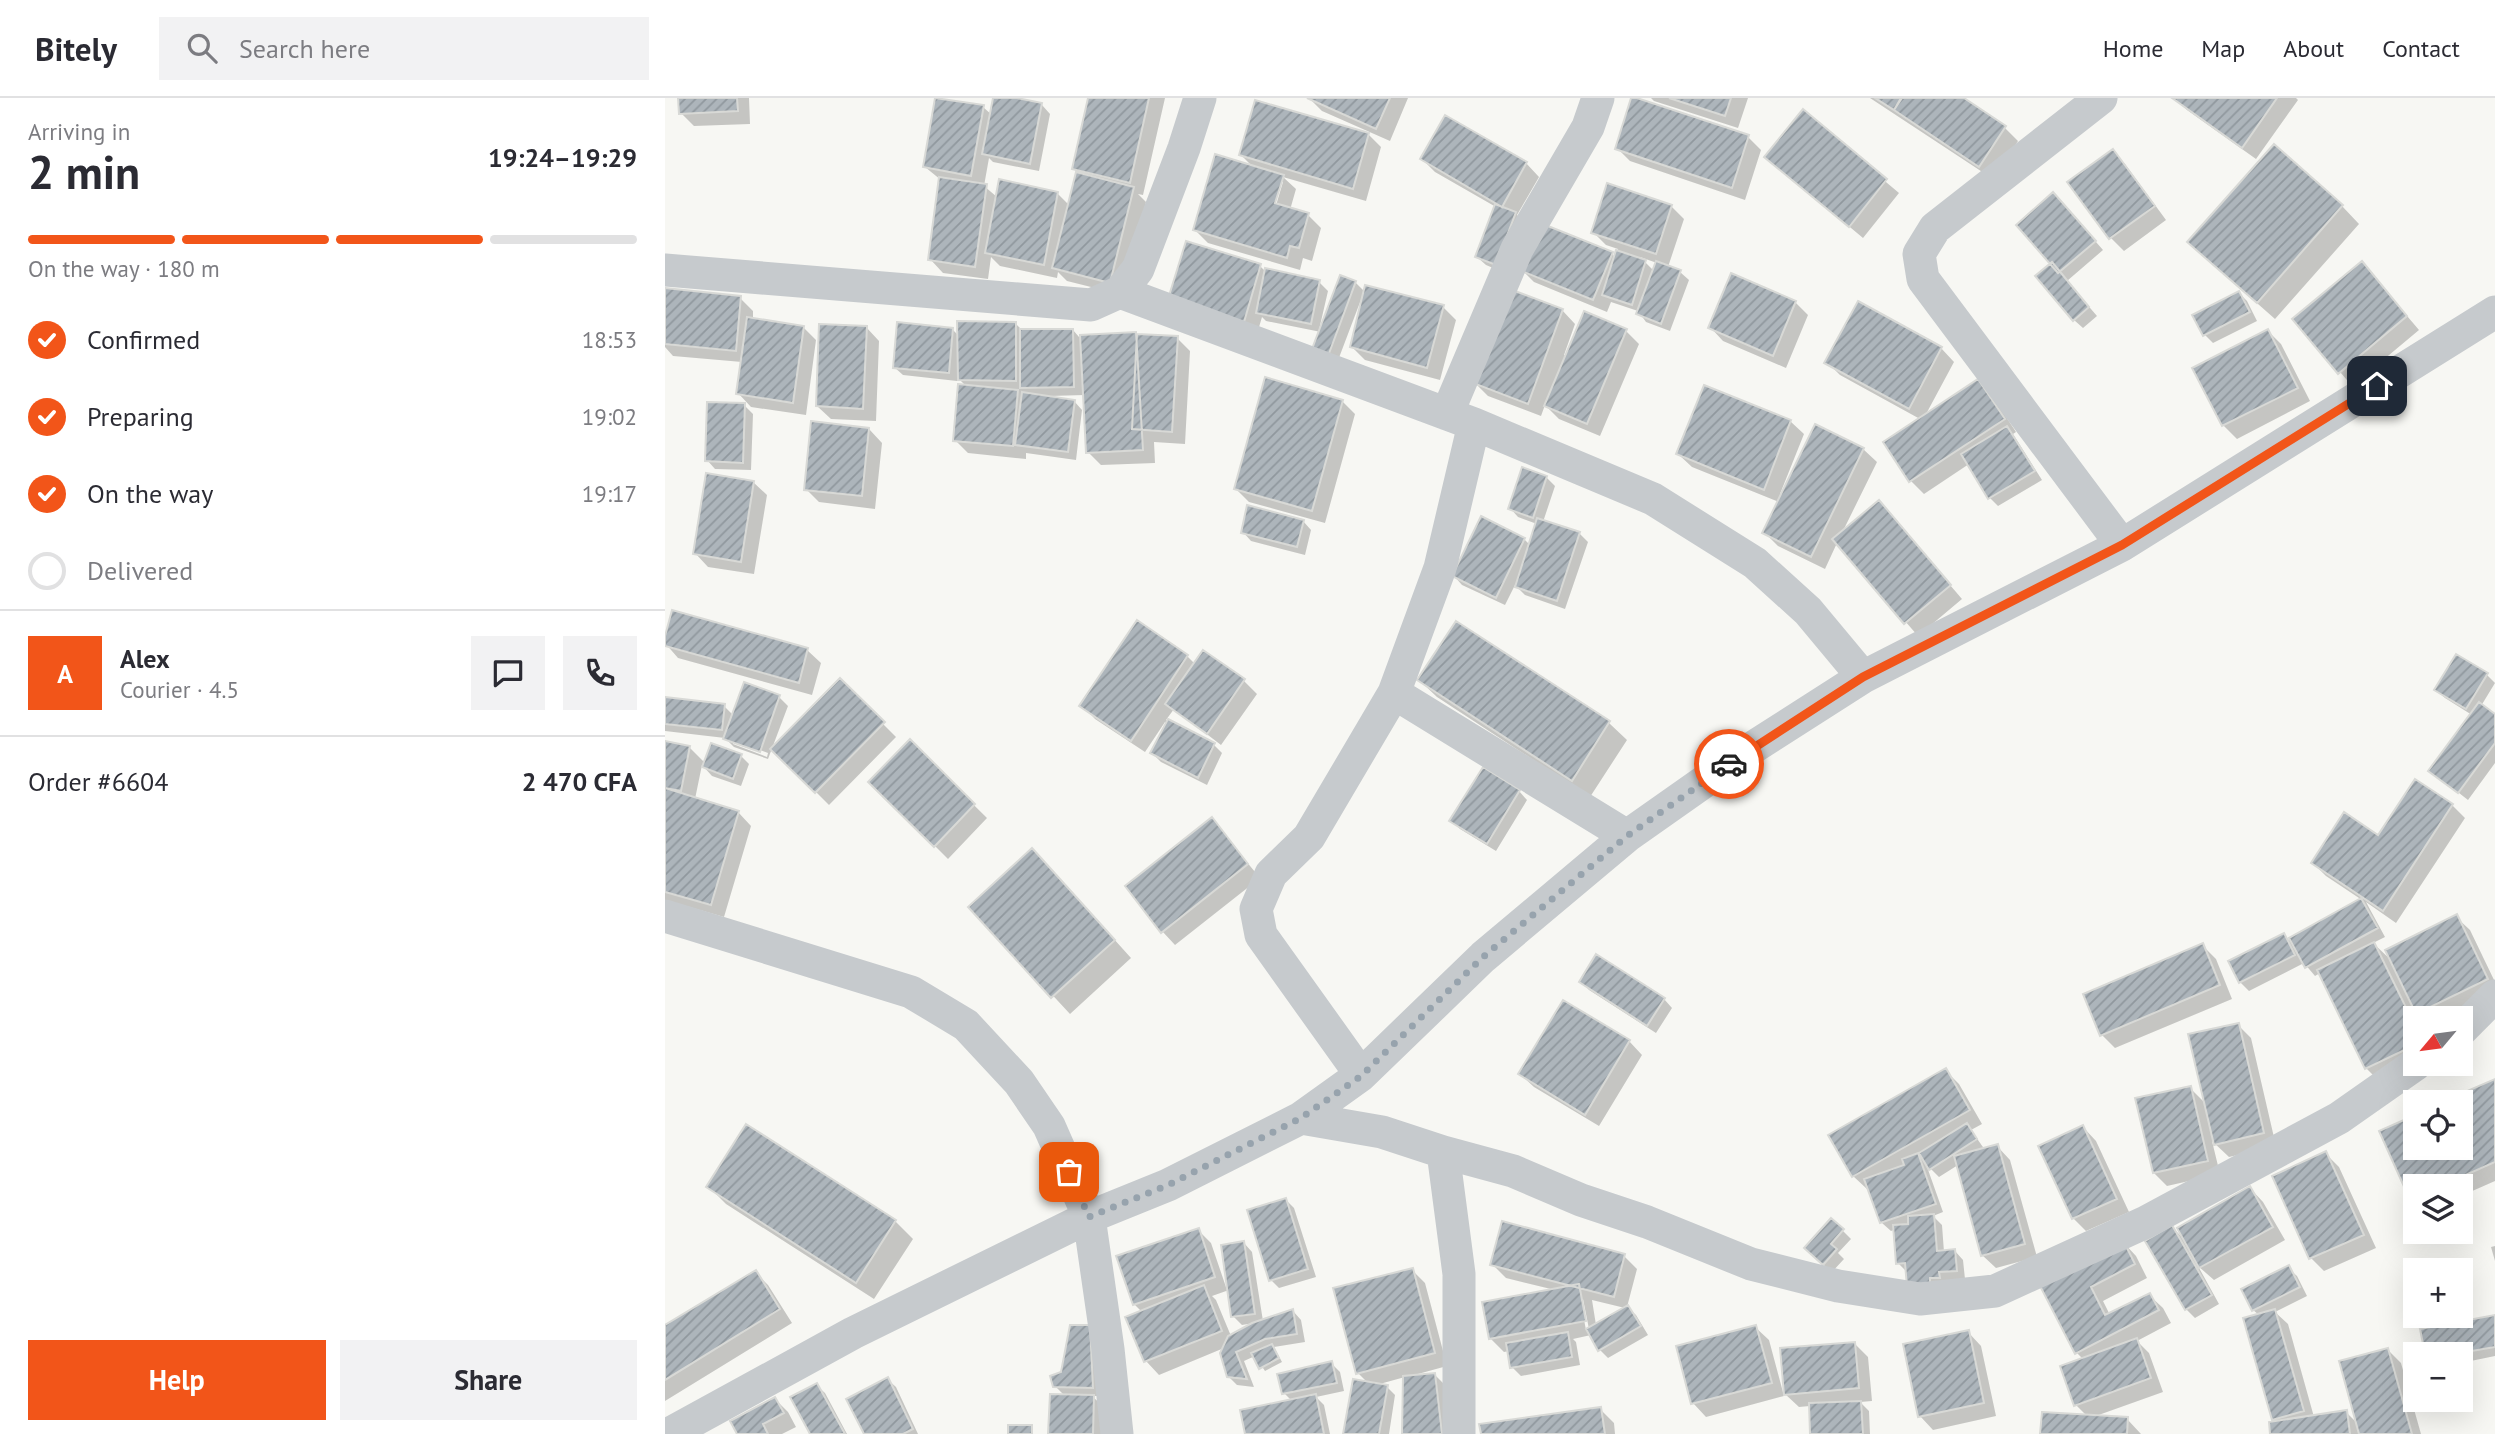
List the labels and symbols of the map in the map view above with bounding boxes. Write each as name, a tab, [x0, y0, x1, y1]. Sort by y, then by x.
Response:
pin	[2347, 356, 2407, 416]
courier	[1694, 729, 1764, 799]
north arrow	[2403, 1006, 2473, 1076]
pin	[1039, 1142, 1099, 1202]

